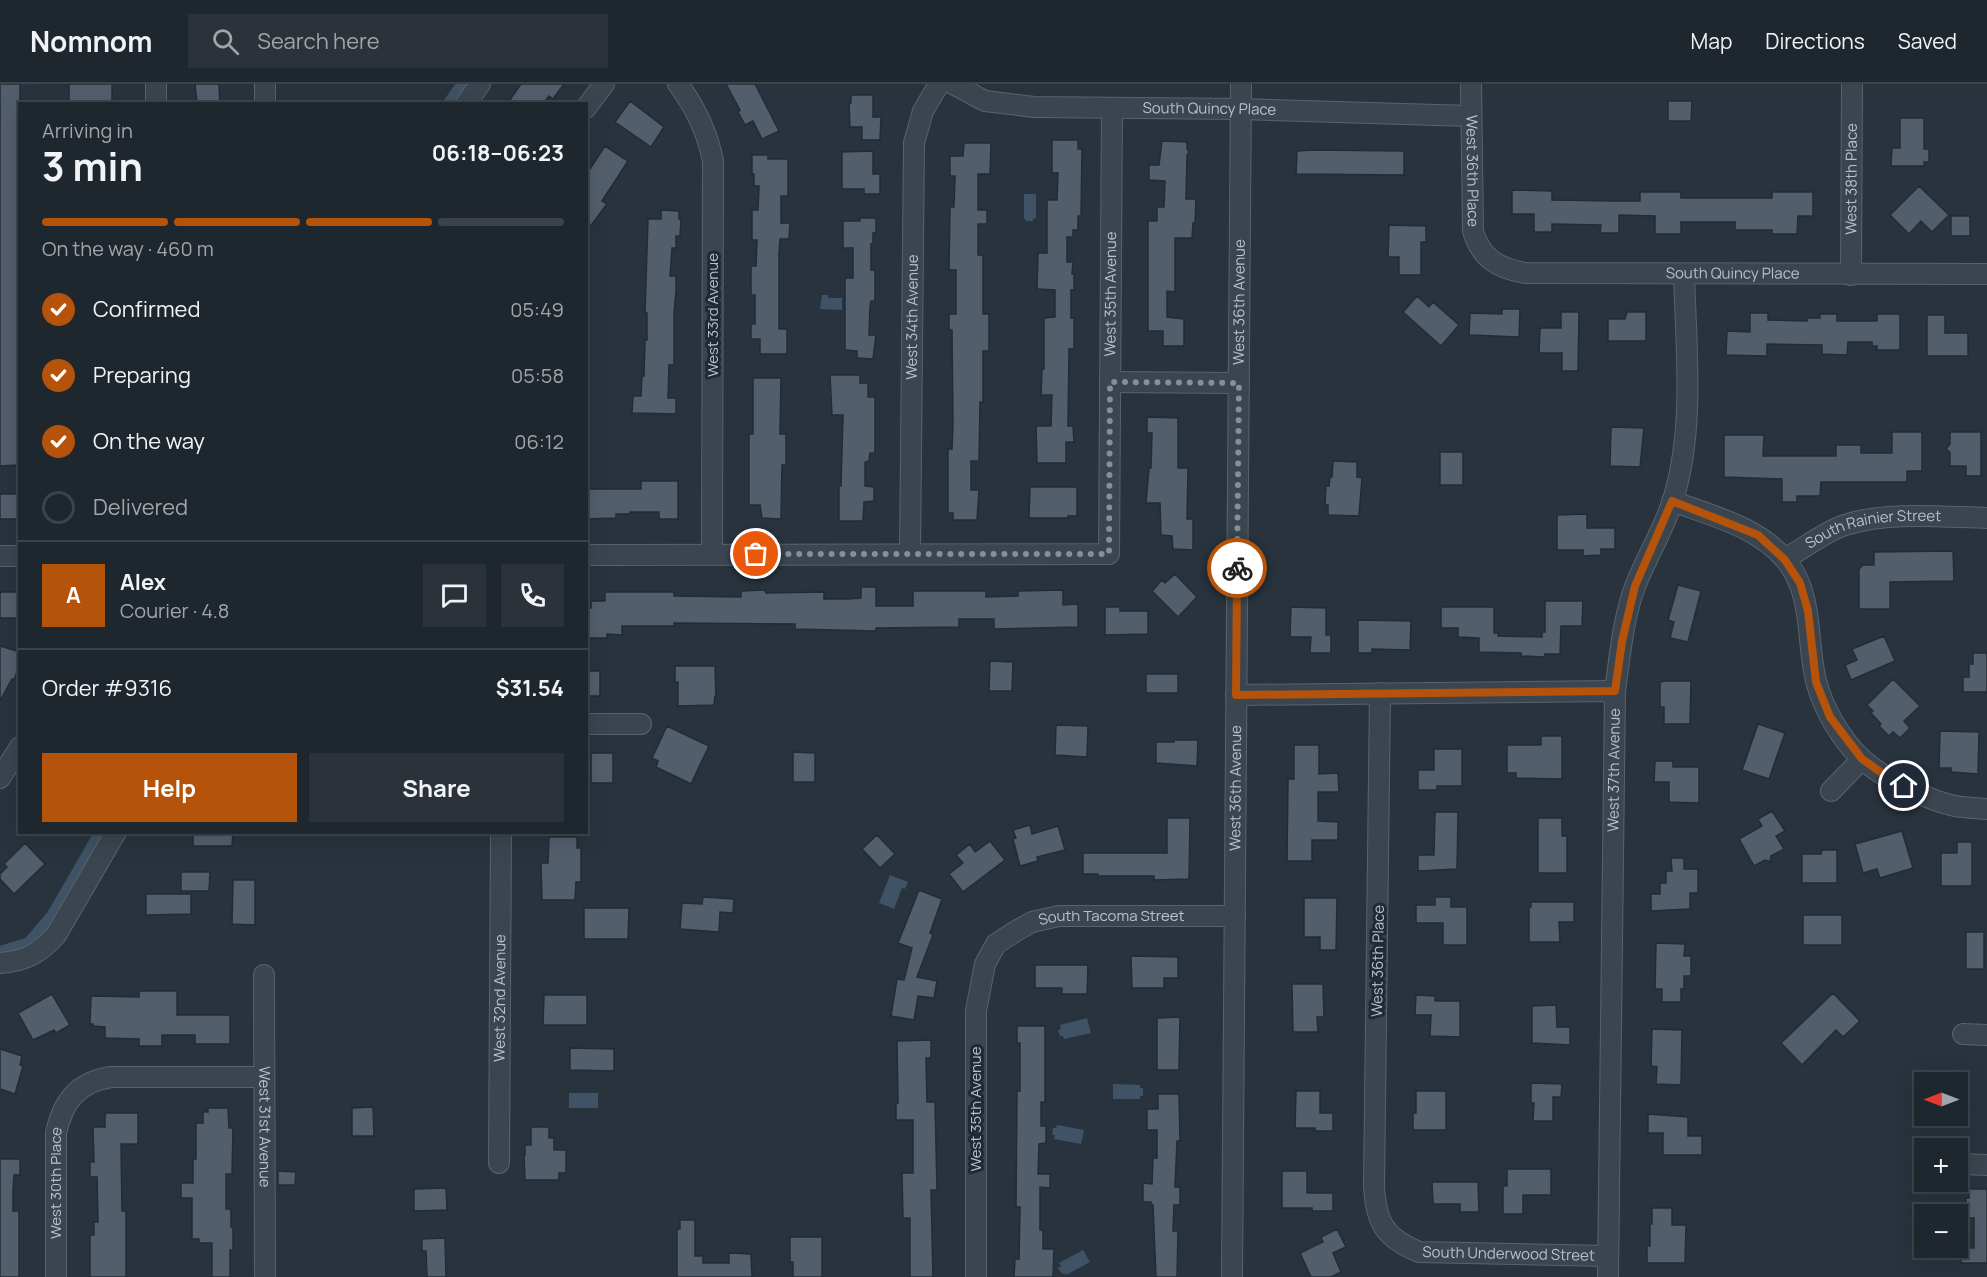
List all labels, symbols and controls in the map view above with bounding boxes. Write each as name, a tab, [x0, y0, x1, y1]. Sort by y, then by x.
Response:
search box	[188, 14, 608, 68]
text: Nomnom	[30, 22, 152, 60]
icon: search	[209, 25, 242, 58]
text: Search here	[257, 26, 380, 56]
text: Map	[1691, 27, 1732, 55]
text: Directions	[1765, 27, 1865, 55]
text: Saved	[1898, 27, 1957, 55]
street label: South Quincy Place	[1142, 97, 1277, 120]
street label: West 36th Place	[1461, 115, 1484, 227]
text: Arriving in	[42, 117, 133, 144]
street label: West 38th Place	[1840, 123, 1862, 235]
text: 06:18–06:23	[432, 138, 564, 168]
text: 3 min	[42, 139, 143, 193]
street label: West 35th Avenue	[1099, 231, 1121, 357]
text: On the way · 460 m	[42, 235, 214, 262]
street label: West 36th Avenue	[1228, 239, 1250, 365]
street label: West 33rd Avenue	[702, 253, 723, 377]
street label: West 34th Avenue	[901, 254, 923, 380]
street label: South Quincy Place	[1666, 262, 1800, 284]
icon: check	[42, 293, 75, 326]
text: Confirmed	[93, 294, 201, 324]
text: 05:49	[510, 296, 564, 323]
icon: check	[42, 359, 75, 392]
text: Preparing	[93, 360, 191, 390]
text: 05:58	[511, 362, 564, 389]
icon: check	[42, 425, 75, 458]
text: On the way	[93, 426, 205, 456]
text: 06:12	[514, 428, 564, 455]
text: Delivered	[93, 492, 188, 522]
street label: South Rainier Street	[1801, 505, 1941, 554]
pin	[730, 528, 781, 579]
icon: bag	[739, 537, 772, 570]
courier	[1207, 538, 1267, 598]
icon: bike	[1221, 552, 1254, 585]
button: chat	[423, 564, 486, 627]
button: phone	[501, 564, 564, 627]
text: Alex	[120, 567, 166, 597]
text: A	[66, 580, 81, 610]
text: Courier · 4.8	[120, 597, 229, 624]
text: Order #9316	[42, 673, 172, 703]
text: $31.54	[496, 673, 564, 703]
street label: West 37th Avenue	[1602, 708, 1625, 832]
street label: West 36th Avenue	[1224, 725, 1246, 851]
button: Help	[42, 753, 297, 822]
button: Share	[309, 753, 564, 822]
pin	[1878, 760, 1929, 811]
icon: home	[1887, 769, 1920, 802]
street label: South Tacoma Street	[1036, 905, 1185, 930]
street label: West 36th Place	[1366, 905, 1389, 1017]
street label: West 32nd Avenue	[489, 934, 510, 1062]
street label: West 35th Avenue	[965, 1046, 986, 1172]
street label: West 31st Avenue	[254, 1066, 276, 1188]
north arrow	[1914, 1072, 1968, 1126]
map controls	[1914, 1072, 1968, 1258]
street label: West 30th Place	[45, 1124, 67, 1239]
button: +	[1914, 1138, 1968, 1192]
button: −	[1914, 1204, 1968, 1258]
street label: South Underwood Street	[1422, 1241, 1595, 1266]

